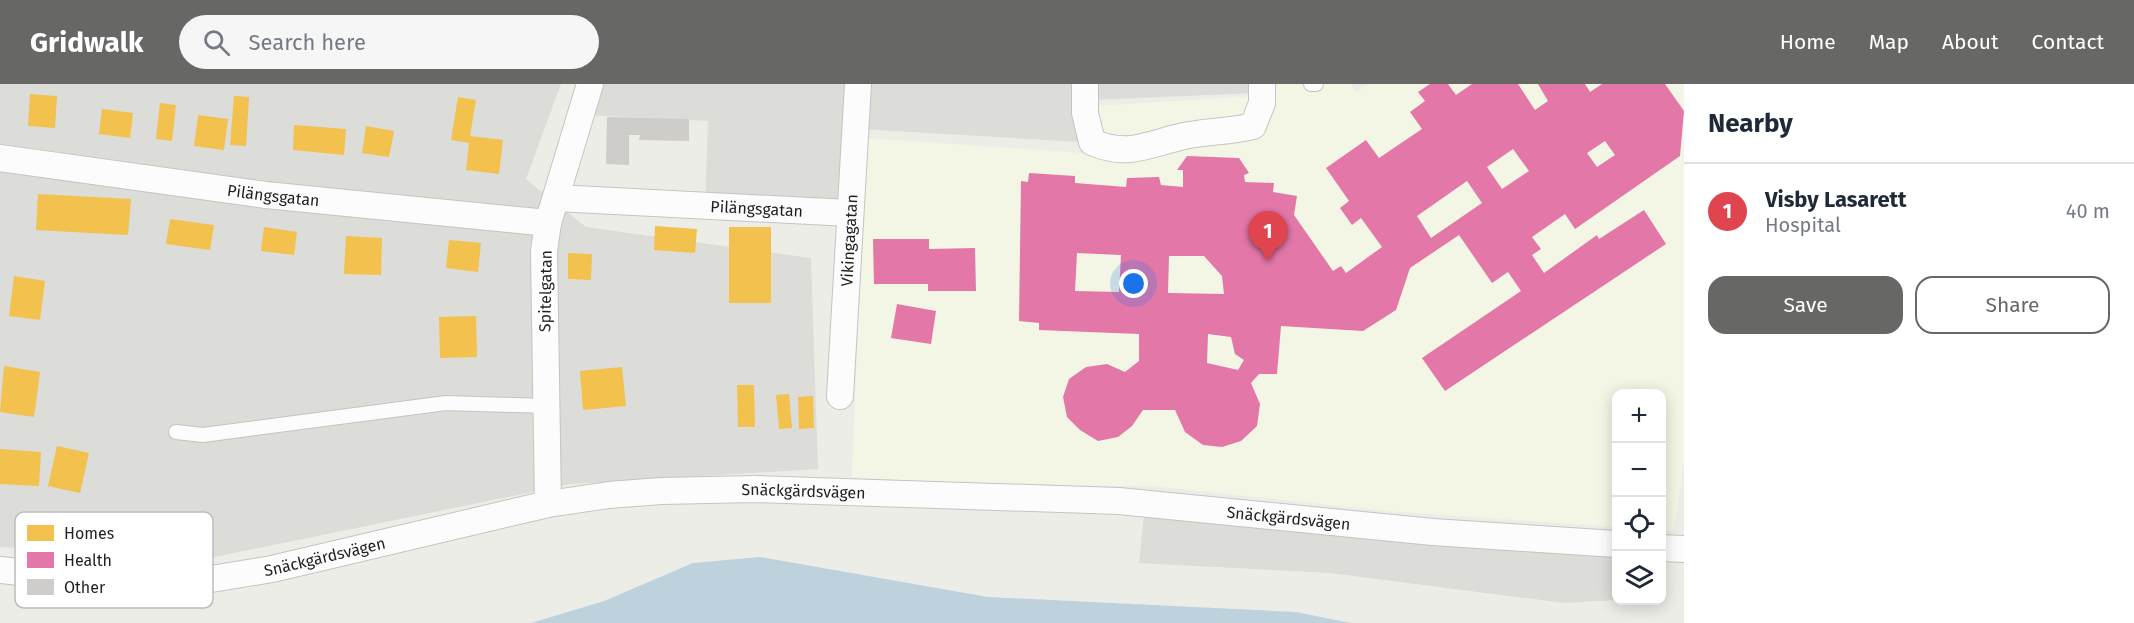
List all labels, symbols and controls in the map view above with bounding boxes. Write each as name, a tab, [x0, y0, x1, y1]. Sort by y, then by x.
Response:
search box	[179, 15, 599, 69]
text: Gridwalk	[30, 26, 143, 59]
icon: search	[200, 26, 233, 59]
text: Search here	[248, 29, 366, 56]
text: Home	[1780, 29, 1836, 55]
text: Map	[1869, 29, 1909, 55]
text: About	[1942, 29, 1999, 55]
text: Contact	[2032, 29, 2104, 55]
text: Nearby	[1708, 108, 1793, 139]
street label: Pilängsgatan	[226, 181, 320, 210]
text: Visby Lasarett	[1765, 186, 1907, 213]
street label: Vikingagatan	[837, 193, 862, 287]
street label: Pilängsgatan	[710, 197, 804, 221]
text: 1	[1723, 199, 1732, 223]
text: 40 m	[2066, 199, 2110, 223]
pin: 1	[1248, 212, 1288, 261]
text: Hospital	[1765, 213, 1841, 237]
street label: Spitelgatan	[535, 250, 556, 332]
your location	[1119, 269, 1148, 298]
button: Save	[1708, 276, 1903, 334]
button: Share	[1915, 276, 2110, 334]
map controls	[1612, 389, 1666, 605]
button: +	[1612, 389, 1666, 443]
button: −	[1612, 443, 1666, 497]
street label: Snäckgärdsvägen	[741, 480, 866, 503]
button: locate	[1612, 497, 1666, 551]
street label: Snäckgärdsvägen	[1226, 503, 1351, 534]
legend	[15, 512, 213, 608]
text: Homes	[64, 524, 114, 543]
street label: Snäckgärdsvägen	[263, 534, 387, 580]
text: Health	[64, 551, 112, 570]
button: layers	[1612, 551, 1666, 605]
text: Other	[64, 578, 106, 597]

